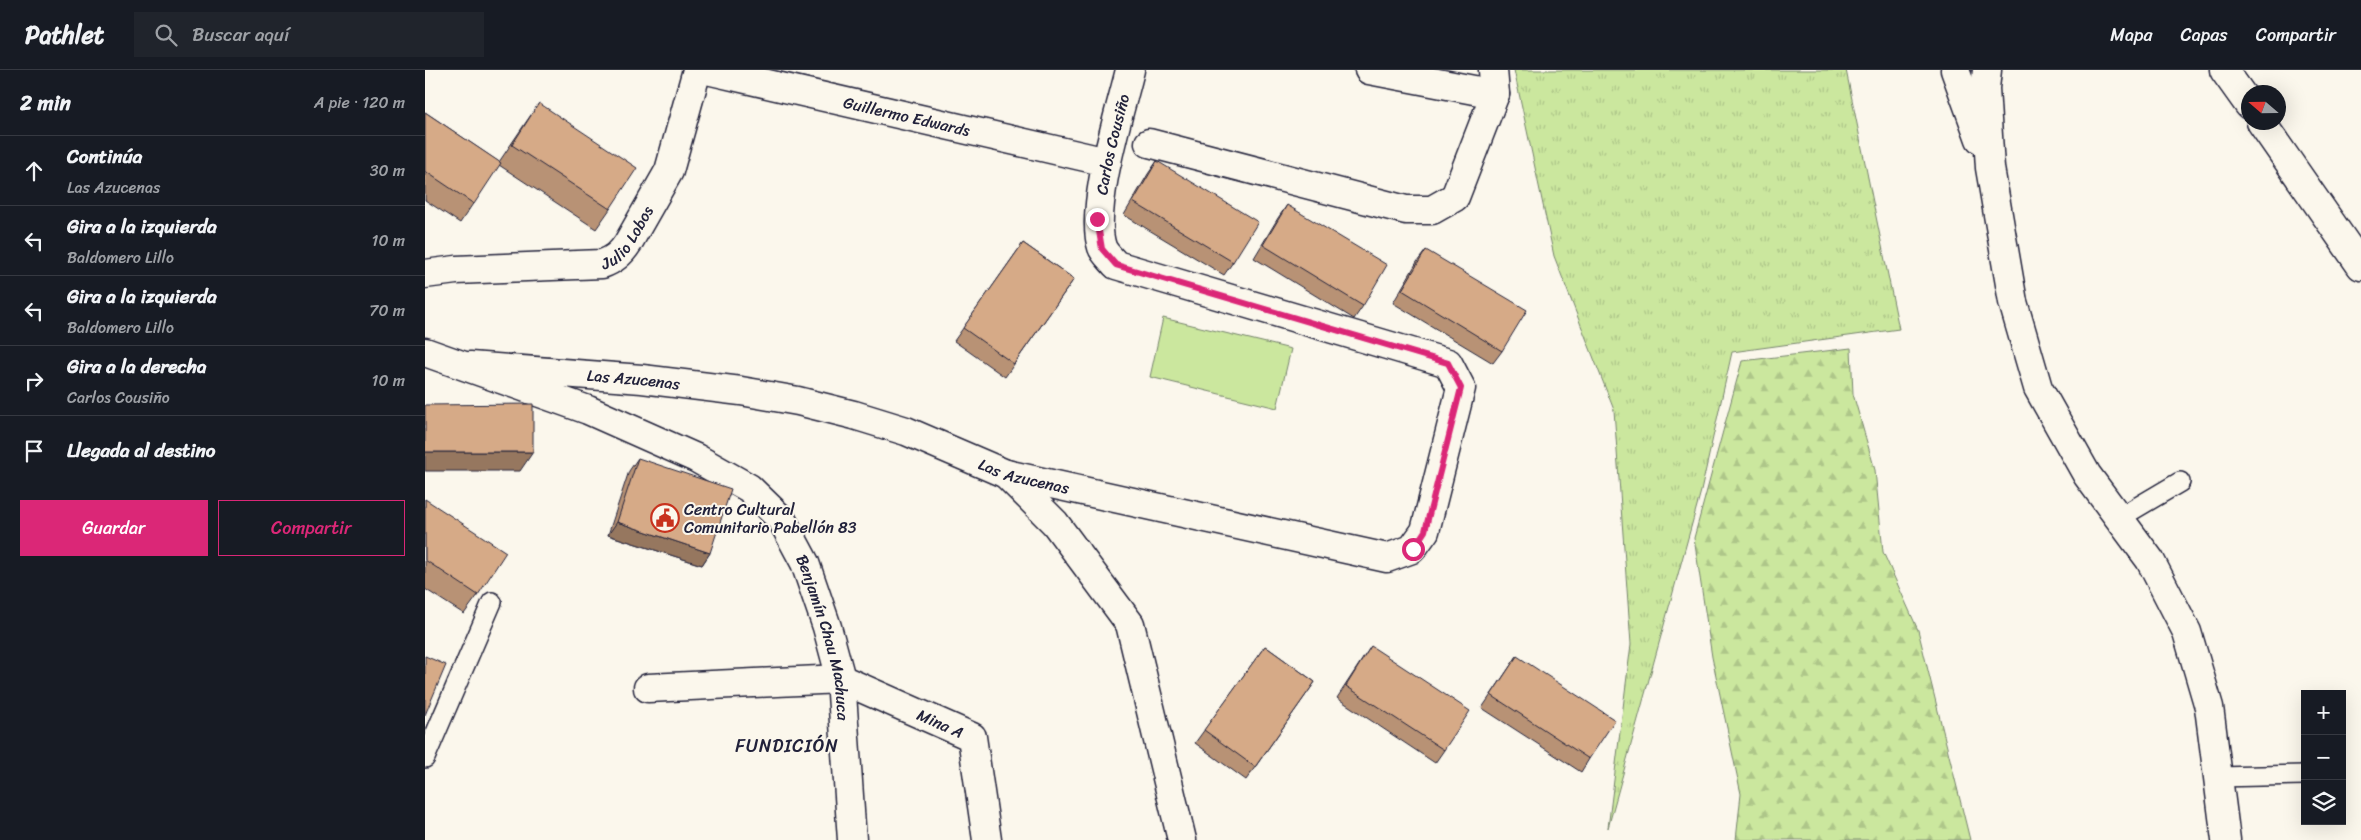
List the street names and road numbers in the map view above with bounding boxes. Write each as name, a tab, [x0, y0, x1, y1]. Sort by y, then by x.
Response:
street label: Guillermo Edwards	[841, 87, 973, 145]
street label: Carlos Cousiño	[1087, 90, 1138, 197]
street label: Julio Lobos	[596, 199, 661, 278]
street label: Las Azucenas	[586, 360, 682, 398]
street label: Las Azucenas	[974, 449, 1073, 502]
street label: Benjamín Chau Machuca	[788, 549, 858, 722]
street label: Mina A	[912, 700, 969, 746]

